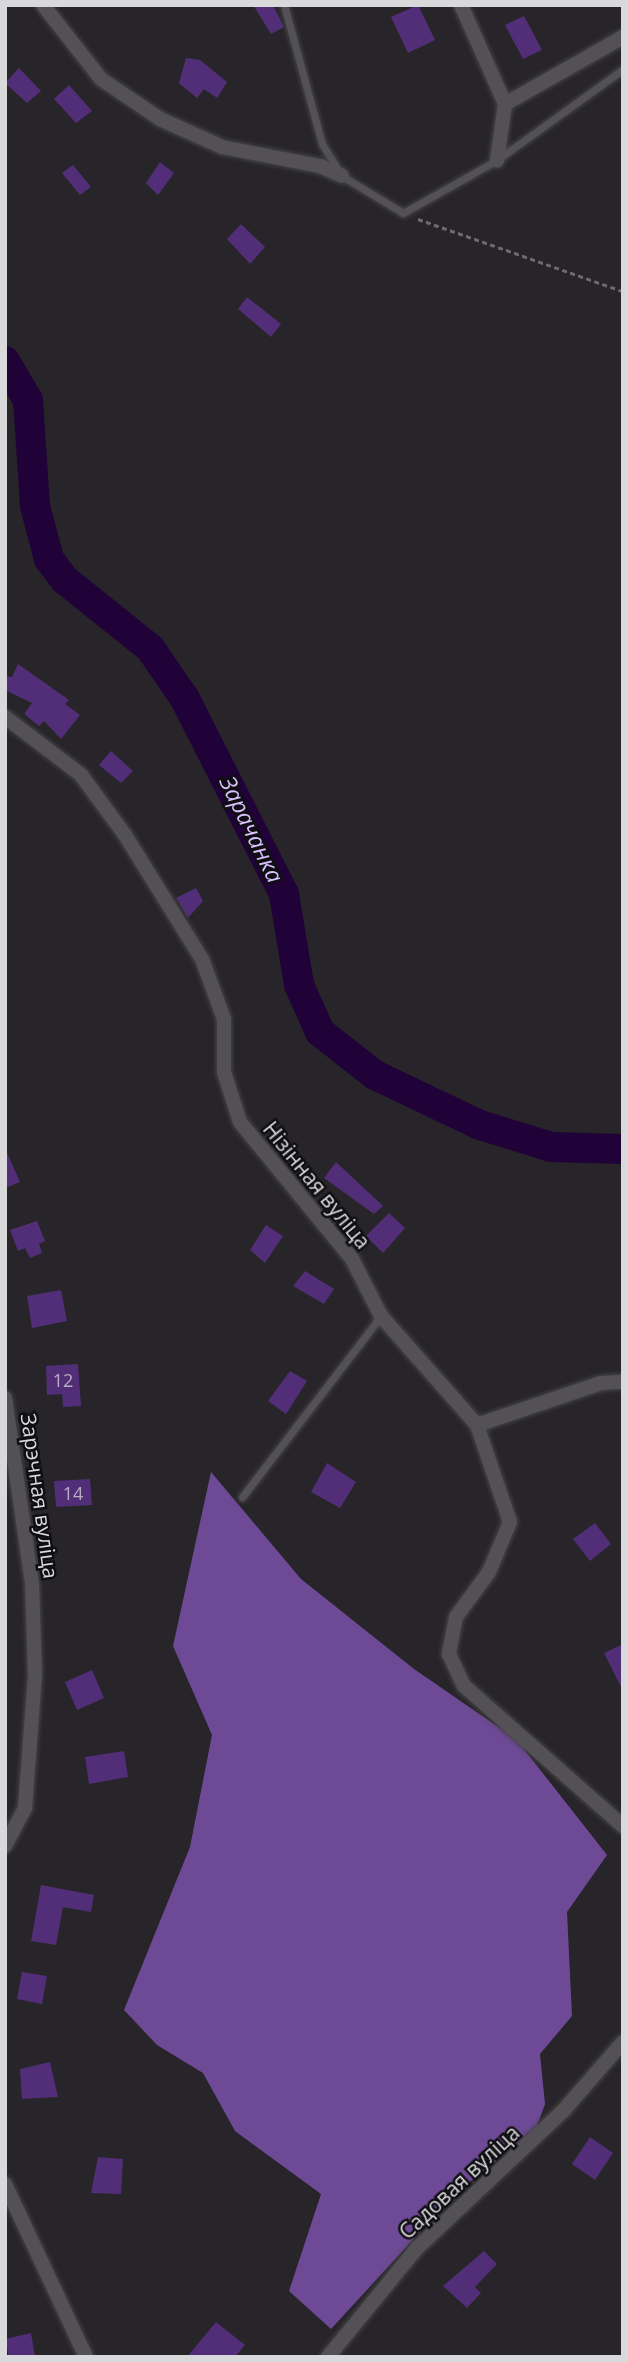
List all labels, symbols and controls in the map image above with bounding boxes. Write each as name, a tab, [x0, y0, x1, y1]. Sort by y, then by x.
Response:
water label: Зарачанка	[214, 771, 290, 887]
street label: Нізінная вуліца	[258, 1116, 376, 1254]
house number: 12	[53, 1369, 73, 1391]
street label: Зарэчная вуліца	[16, 1412, 64, 1580]
house number: 14	[63, 1482, 83, 1504]
street label: Садовая вуліца	[394, 2120, 524, 2244]

